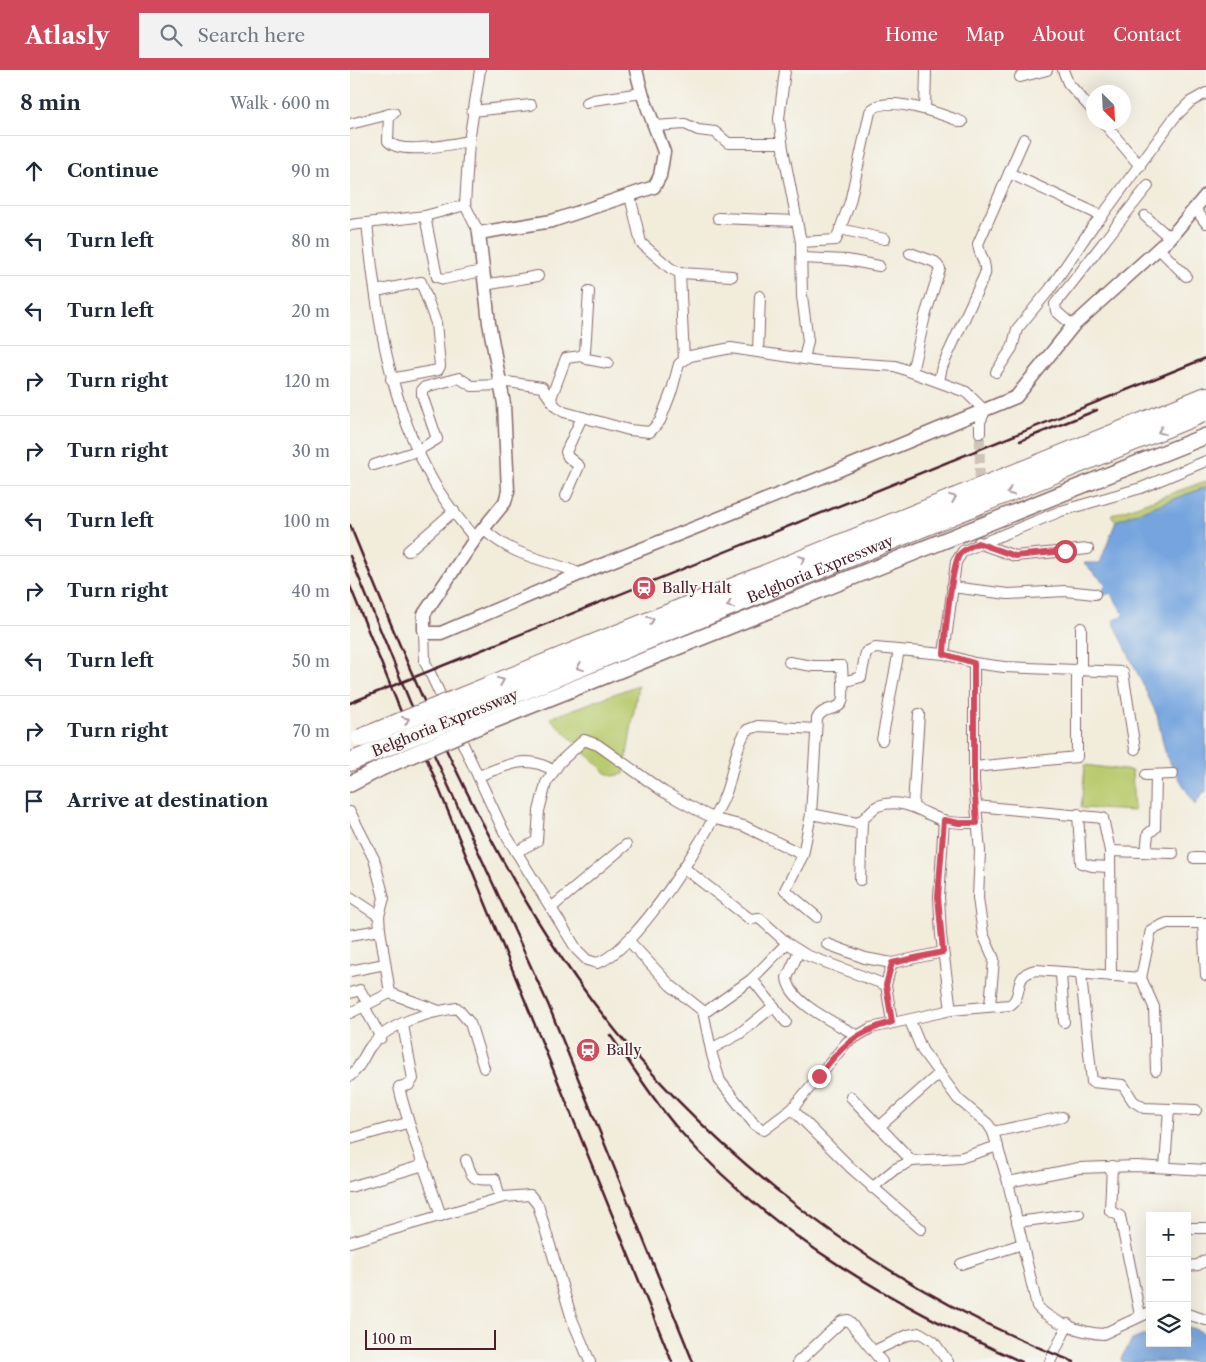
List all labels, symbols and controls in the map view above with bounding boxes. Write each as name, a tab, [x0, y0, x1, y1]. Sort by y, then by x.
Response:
search box	[139, 13, 489, 58]
text: Atlasly	[25, 21, 109, 50]
icon: search	[157, 21, 185, 49]
text: Search here	[197, 24, 305, 47]
text: Home	[885, 24, 938, 46]
text: Map	[966, 24, 1004, 46]
text: About	[1032, 24, 1085, 46]
text: Contact	[1113, 24, 1181, 46]
north arrow	[1086, 85, 1131, 130]
text: 8 min	[20, 90, 81, 115]
text: Walk · 600 m	[230, 93, 330, 113]
icon: ahead	[20, 157, 48, 185]
text: Continue	[67, 159, 159, 182]
text: 90 m	[291, 161, 330, 181]
icon: left	[20, 227, 48, 255]
text: Turn left	[67, 229, 154, 252]
text: 80 m	[291, 231, 330, 251]
icon: left	[20, 297, 48, 325]
text: Turn left	[67, 299, 154, 322]
text: 20 m	[291, 301, 330, 321]
icon: right	[20, 367, 48, 395]
text: Turn right	[67, 369, 168, 392]
text: 120 m	[285, 371, 330, 391]
one-way arrow	[1157, 424, 1166, 435]
icon: right	[20, 437, 48, 465]
text: Turn right	[67, 439, 168, 462]
text: 30 m	[292, 441, 330, 461]
one-way arrow	[1006, 486, 1015, 496]
one-way arrow	[948, 494, 957, 504]
icon: left	[20, 507, 48, 535]
text: Turn left	[67, 509, 154, 532]
text: 100 m	[284, 511, 330, 531]
street label: Belghoria Expressway	[744, 530, 897, 607]
route start	[1054, 540, 1077, 563]
one-way arrow	[797, 554, 806, 565]
station icon: Bally Halt	[631, 575, 657, 601]
icon: right	[20, 577, 48, 605]
place label: Bally Halt	[662, 578, 732, 597]
text: Turn right	[67, 579, 168, 602]
text: 40 m	[291, 581, 330, 601]
one-way arrow	[726, 599, 735, 610]
one-way arrow	[647, 615, 655, 625]
icon: left	[20, 647, 48, 675]
text: Turn left	[67, 649, 154, 672]
text: 50 m	[292, 651, 330, 671]
one-way arrow	[576, 661, 585, 672]
one-way arrow	[496, 676, 505, 687]
street label: Belghoria Expressway	[369, 684, 521, 761]
one-way arrow	[401, 715, 409, 725]
icon: right	[20, 717, 48, 745]
text: Turn right	[67, 719, 168, 742]
text: 70 m	[293, 721, 330, 741]
icon: arrive	[20, 787, 48, 815]
text: Arrive at destination	[67, 789, 268, 812]
station icon: Bally	[575, 1037, 601, 1063]
place label: Bally	[606, 1040, 642, 1059]
route end	[808, 1065, 831, 1088]
map controls	[1146, 1212, 1191, 1347]
button: +	[1146, 1212, 1191, 1257]
button: −	[1146, 1257, 1191, 1302]
button: layers	[1146, 1302, 1191, 1347]
scale bar	[365, 1327, 496, 1350]
text: 100 m	[372, 1330, 412, 1348]

